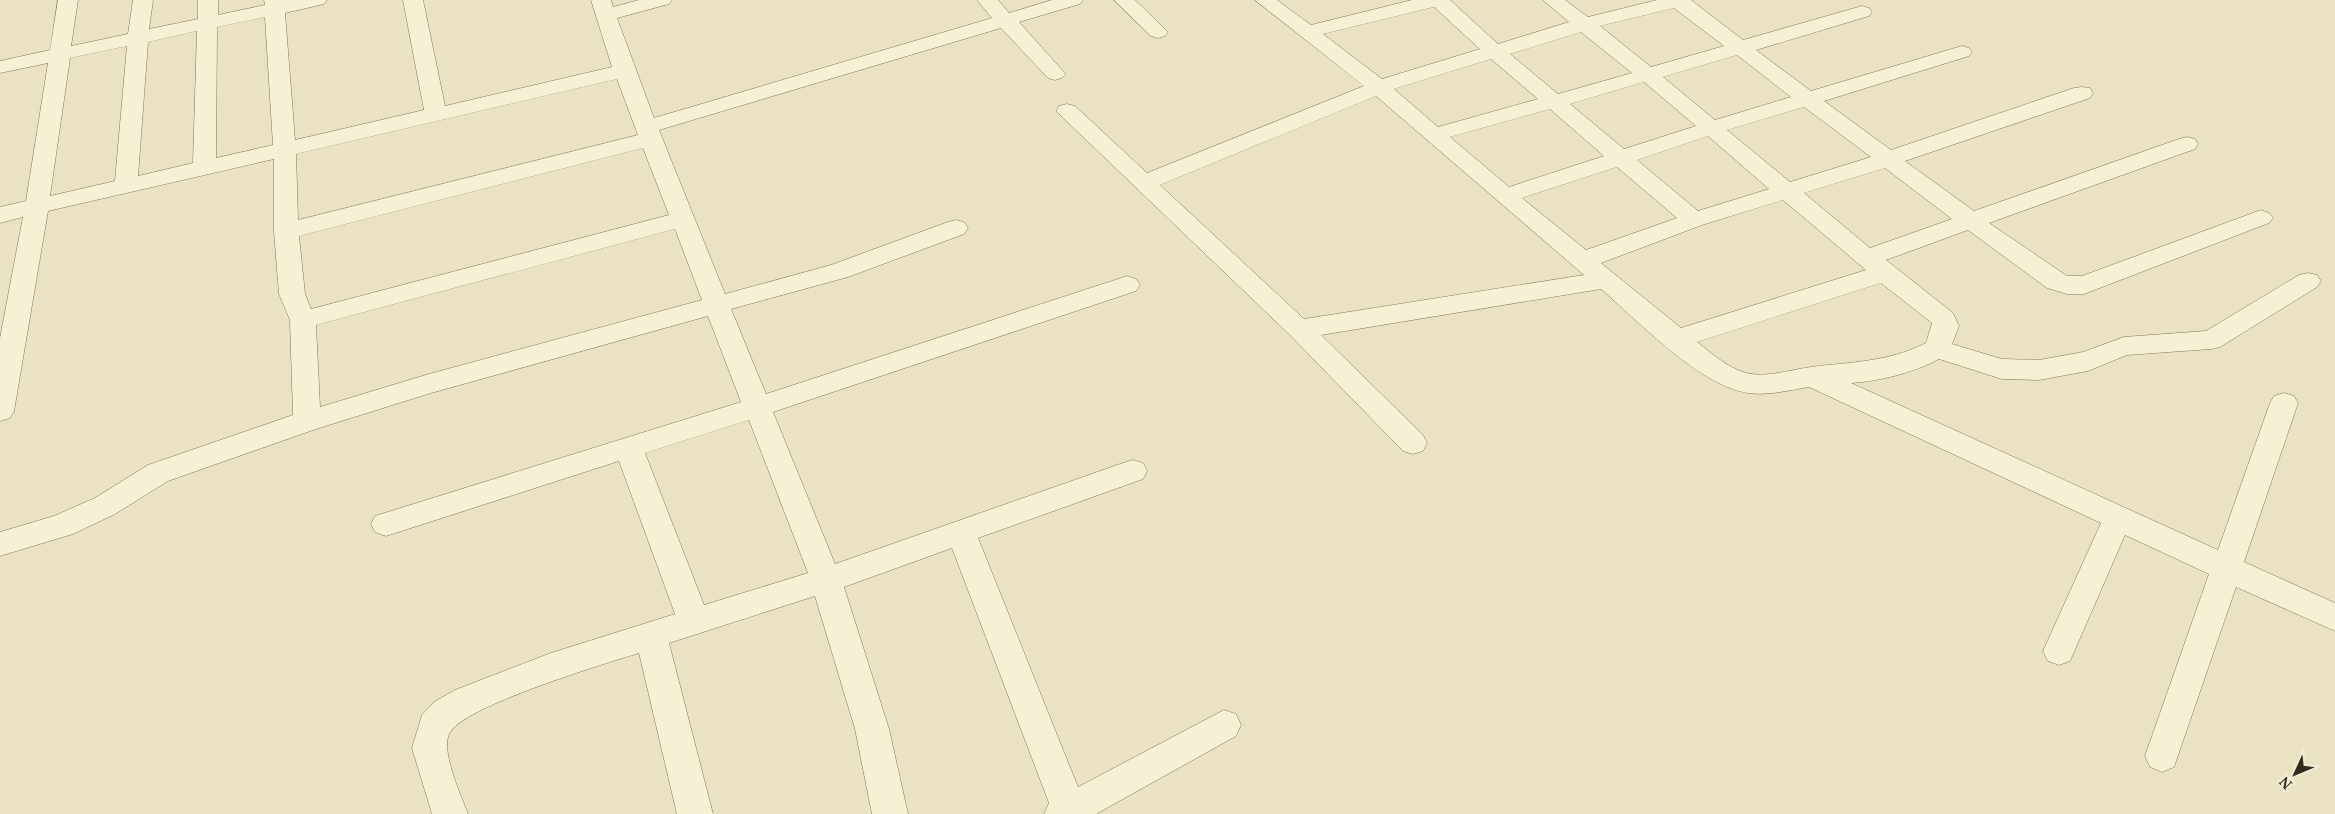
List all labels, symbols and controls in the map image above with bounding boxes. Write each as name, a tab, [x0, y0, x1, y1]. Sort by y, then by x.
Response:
north arrow	[2270, 749, 2320, 799]
text: N	[2275, 773, 2296, 794]

